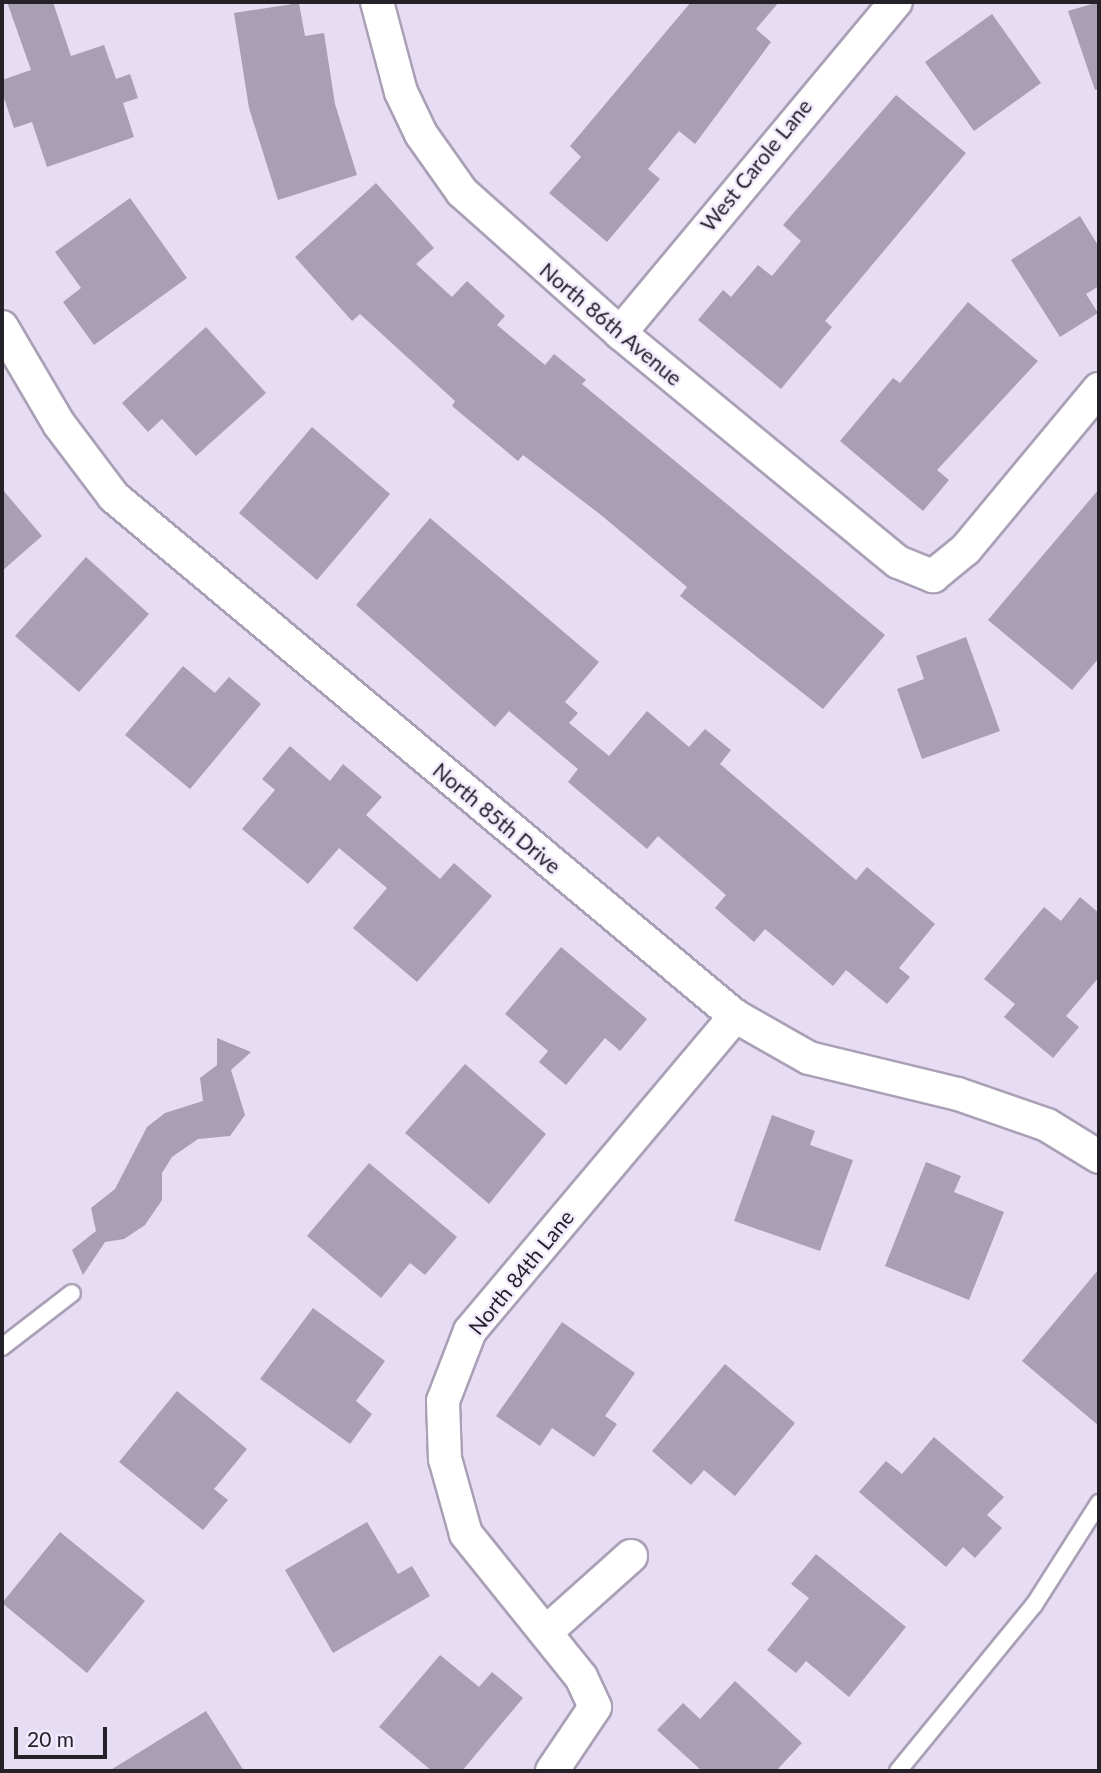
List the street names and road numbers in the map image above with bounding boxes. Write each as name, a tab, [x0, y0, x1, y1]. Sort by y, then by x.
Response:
street label: West Carole Lane	[695, 94, 817, 236]
street label: North 86th Avenue	[535, 257, 687, 391]
street label: North 85th Drive	[428, 757, 566, 879]
street label: North 84th Lane	[463, 1205, 579, 1339]

